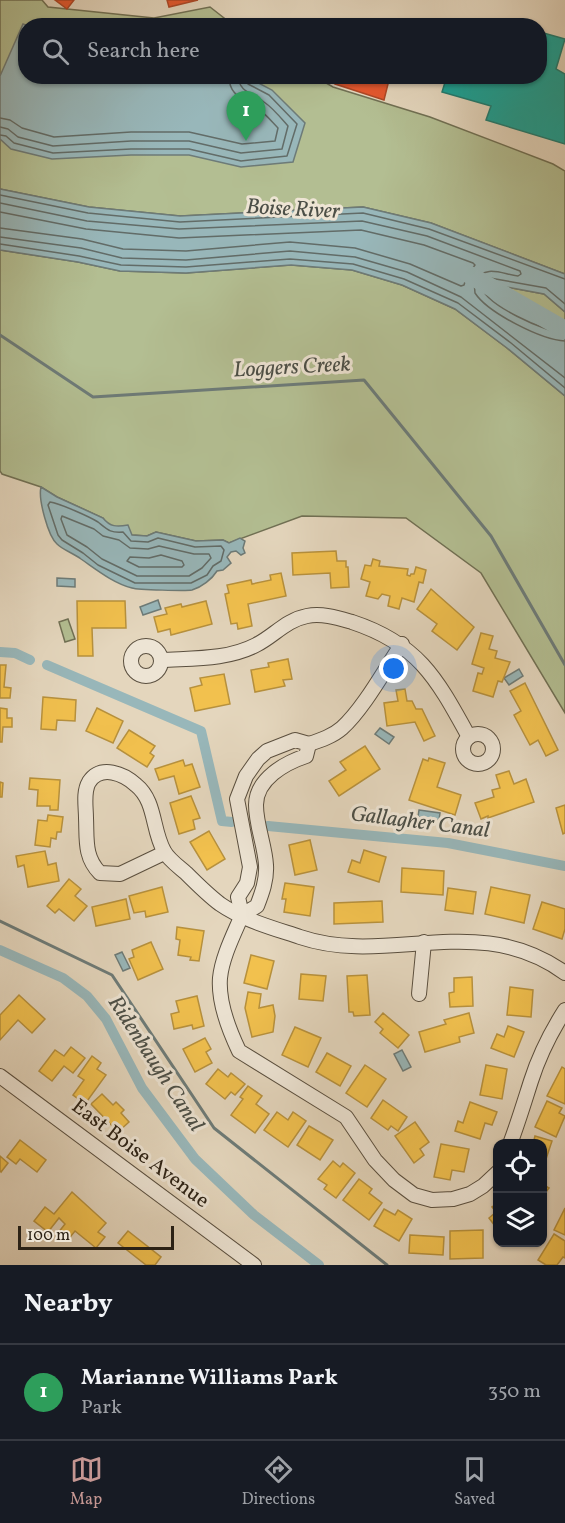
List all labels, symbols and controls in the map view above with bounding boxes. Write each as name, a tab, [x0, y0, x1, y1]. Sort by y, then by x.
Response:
search box	[18, 18, 547, 84]
icon: search	[39, 35, 72, 68]
text: Search here	[87, 36, 200, 67]
pin: 1	[226, 92, 266, 141]
water label: Boise River	[245, 192, 342, 228]
water label: Loggers Creek	[233, 349, 351, 387]
your location	[379, 654, 408, 683]
water label: Gallagher Canal	[349, 799, 492, 847]
water label: Ridenbaugh Canal	[99, 990, 211, 1139]
street label: East Boise Avenue	[65, 1092, 215, 1216]
map controls	[493, 1139, 547, 1247]
button: locate	[493, 1139, 547, 1193]
button: layers	[493, 1193, 547, 1247]
scale bar	[18, 1223, 174, 1250]
text: 100 m	[27, 1225, 70, 1247]
text: Nearby	[24, 1286, 113, 1322]
text: Marianne Williams Park	[81, 1363, 338, 1394]
text: 1	[39, 1378, 48, 1406]
text: 350 m	[488, 1378, 541, 1406]
text: Park	[81, 1394, 122, 1422]
tab: Map	[70, 1453, 103, 1511]
tab: Directions	[242, 1453, 315, 1511]
tab: Saved	[454, 1453, 495, 1511]

